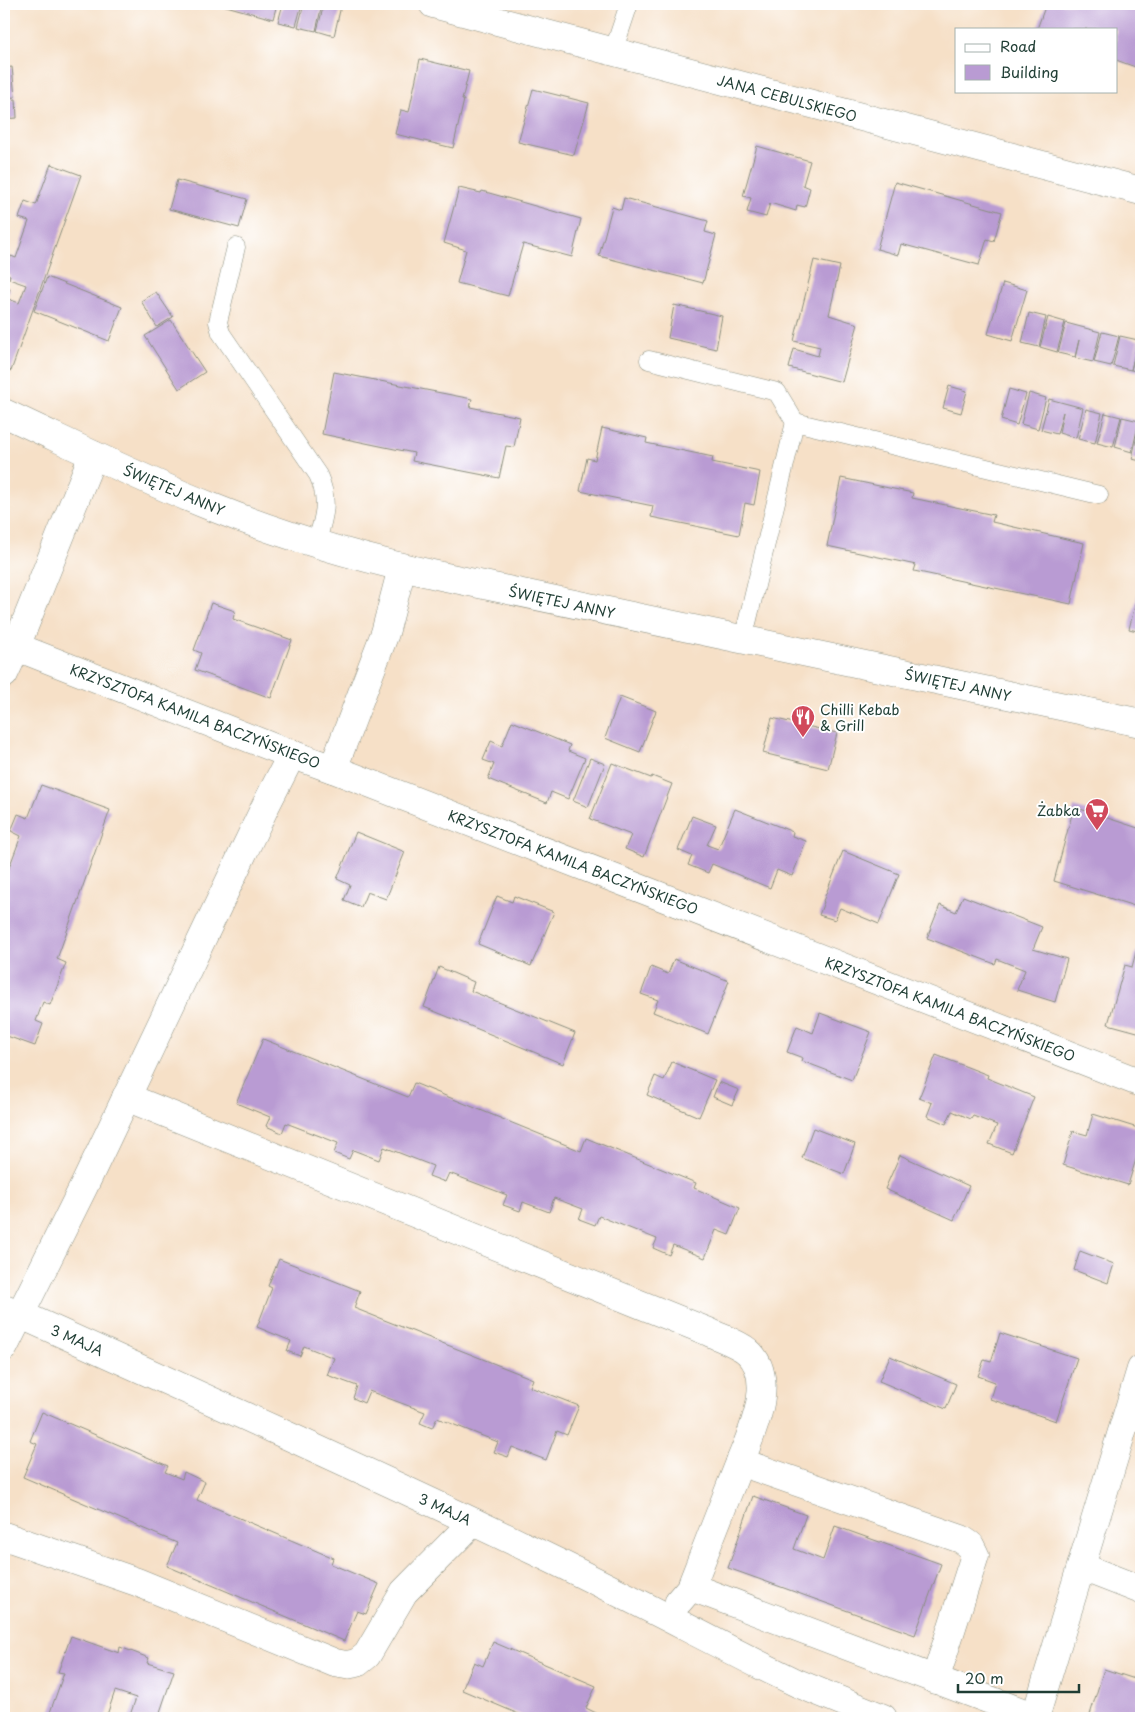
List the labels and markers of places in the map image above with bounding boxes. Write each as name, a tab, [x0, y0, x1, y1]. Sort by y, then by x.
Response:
place label: Chilli Kebab & Grill	[820, 699, 899, 736]
restaurant icon: Chilli Kebab & Grill	[790, 704, 816, 738]
supermarket icon: Żabka	[1084, 797, 1110, 831]
place label: Żabka	[1037, 800, 1080, 821]

